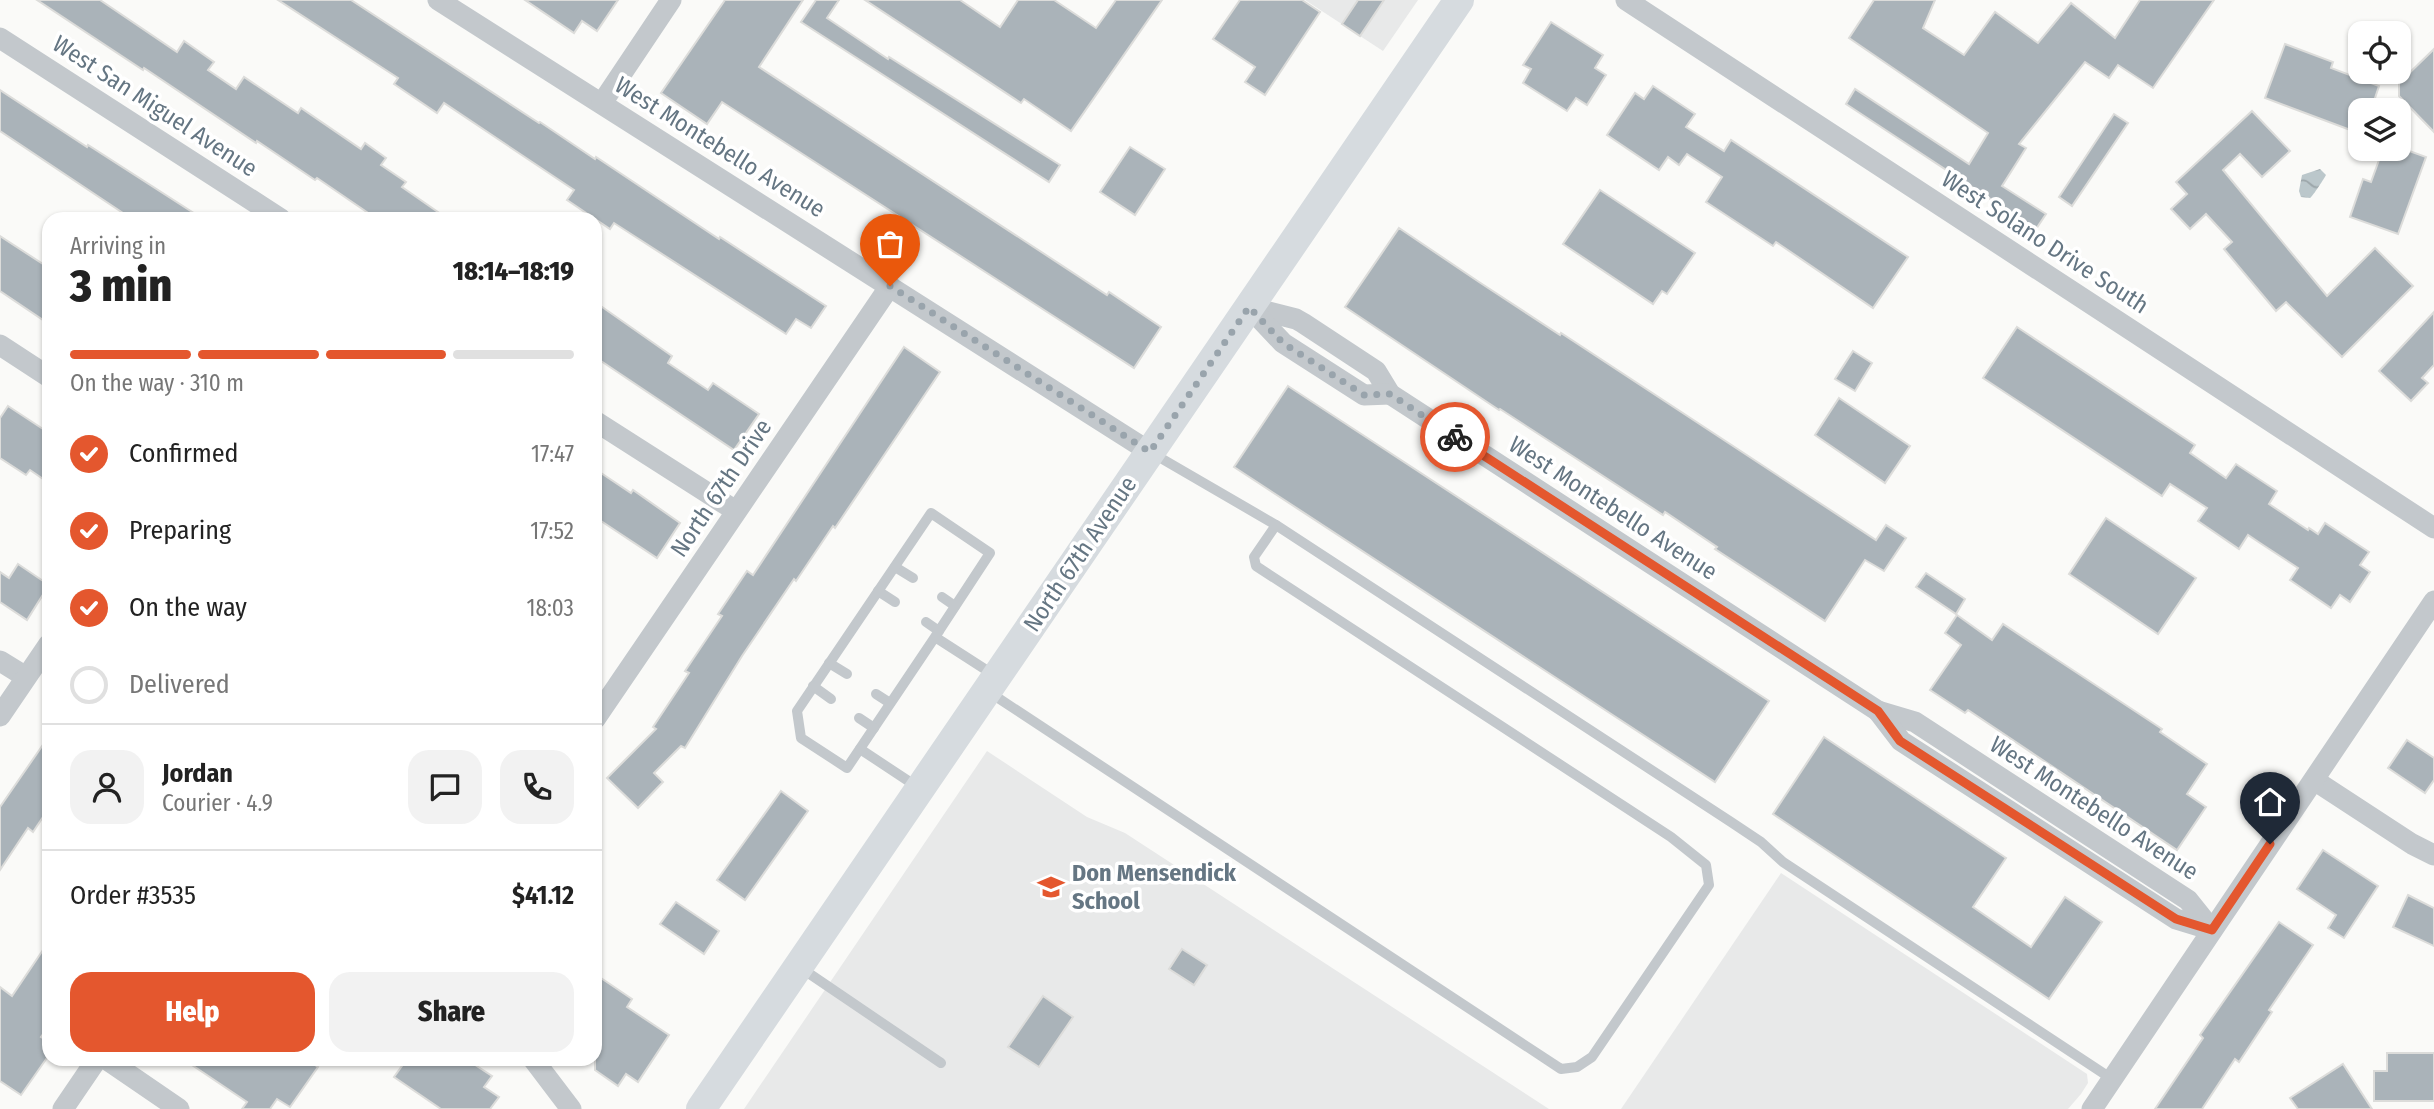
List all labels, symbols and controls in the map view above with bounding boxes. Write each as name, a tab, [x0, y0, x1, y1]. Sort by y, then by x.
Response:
map controls	[2348, 21, 2411, 161]
button: locate	[2348, 21, 2411, 84]
street label: West San Miguel Avenue	[48, 29, 262, 183]
street label: West Montebello Avenue	[610, 71, 830, 223]
button: layers	[2348, 98, 2411, 161]
street label: West Solano Drive South	[1936, 165, 2154, 319]
pin	[860, 214, 920, 286]
icon: bag	[871, 225, 909, 263]
text: Arriving in	[70, 232, 166, 260]
text: 18:14–18:19	[453, 256, 574, 287]
text: 3 min	[70, 258, 172, 313]
text: On the way · 310 m	[70, 369, 244, 397]
courier	[1420, 402, 1490, 472]
street label: North 67th Drive	[665, 414, 777, 562]
icon: bike	[1436, 418, 1474, 456]
street label: West Montebello Avenue	[1504, 430, 1722, 586]
icon: check	[70, 435, 108, 473]
text: Confirmed	[129, 438, 239, 469]
text: 17:47	[531, 440, 574, 468]
street label: North 67th Avenue	[1018, 471, 1142, 637]
icon: check	[70, 512, 108, 550]
text: Preparing	[129, 515, 231, 546]
text: 17:52	[530, 517, 574, 545]
icon: check	[70, 589, 108, 627]
text: On the way	[129, 592, 247, 623]
text: 18:03	[527, 594, 574, 622]
text: Delivered	[129, 669, 230, 700]
street label: West Montebello Avenue	[1985, 730, 2203, 886]
button: person	[70, 750, 144, 824]
button: chat	[408, 750, 482, 824]
button: phone	[500, 750, 574, 824]
text: Jordan	[162, 758, 233, 789]
pin	[2240, 772, 2300, 844]
icon: home	[2251, 783, 2289, 821]
text: Courier · 4.9	[162, 789, 273, 817]
place label: Don Mensendick School	[1072, 859, 1237, 915]
school or university icon: Don Mensendick School	[1036, 872, 1066, 902]
text: Order #3535	[70, 880, 196, 911]
text: $41.12	[512, 880, 574, 911]
button: Help	[70, 972, 315, 1052]
button: Share	[329, 972, 574, 1052]

